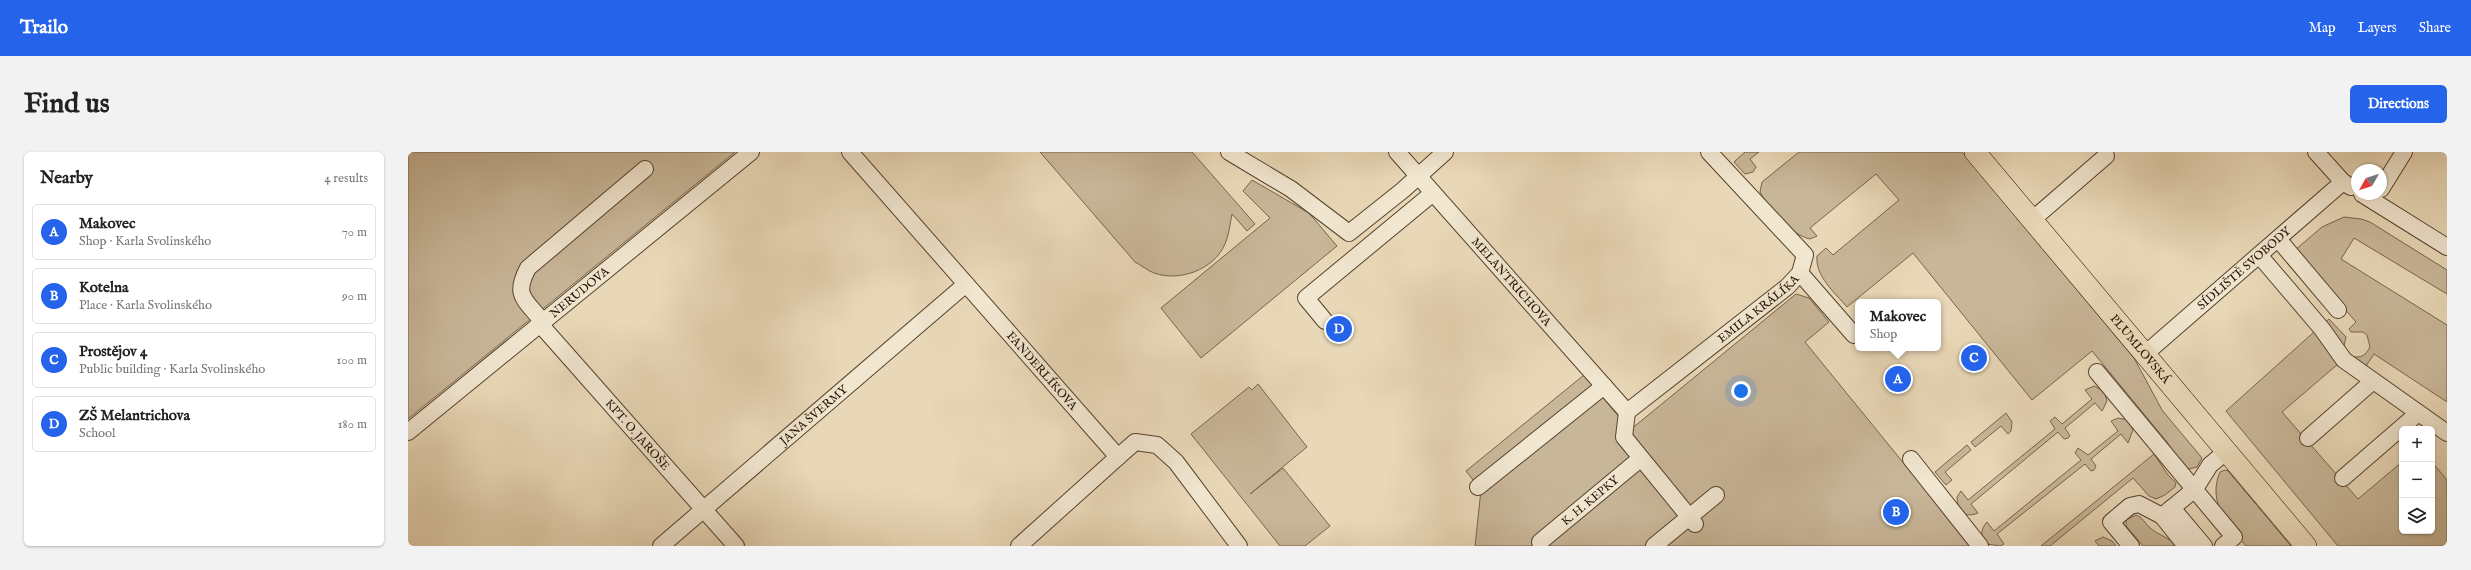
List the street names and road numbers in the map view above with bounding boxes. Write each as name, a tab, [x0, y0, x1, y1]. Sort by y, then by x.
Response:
street label: SÍDLIŠTĚ SVOBODY	[2194, 223, 2295, 313]
street label: MELANTRICHOVA	[1468, 234, 1555, 330]
street label: NERUDOVA	[547, 263, 613, 321]
street label: EMILA KRÁLÍKA	[1715, 271, 1803, 346]
street label: PLUMLOVSKÁ	[2107, 311, 2175, 387]
street label: FANDERLÍKOVA	[1003, 328, 1081, 414]
street label: JANA ŠVERMY	[775, 382, 851, 451]
street label: KPT. O. JAROŠE	[602, 396, 673, 474]
street label: K. H. KEPKY	[1559, 472, 1623, 529]

